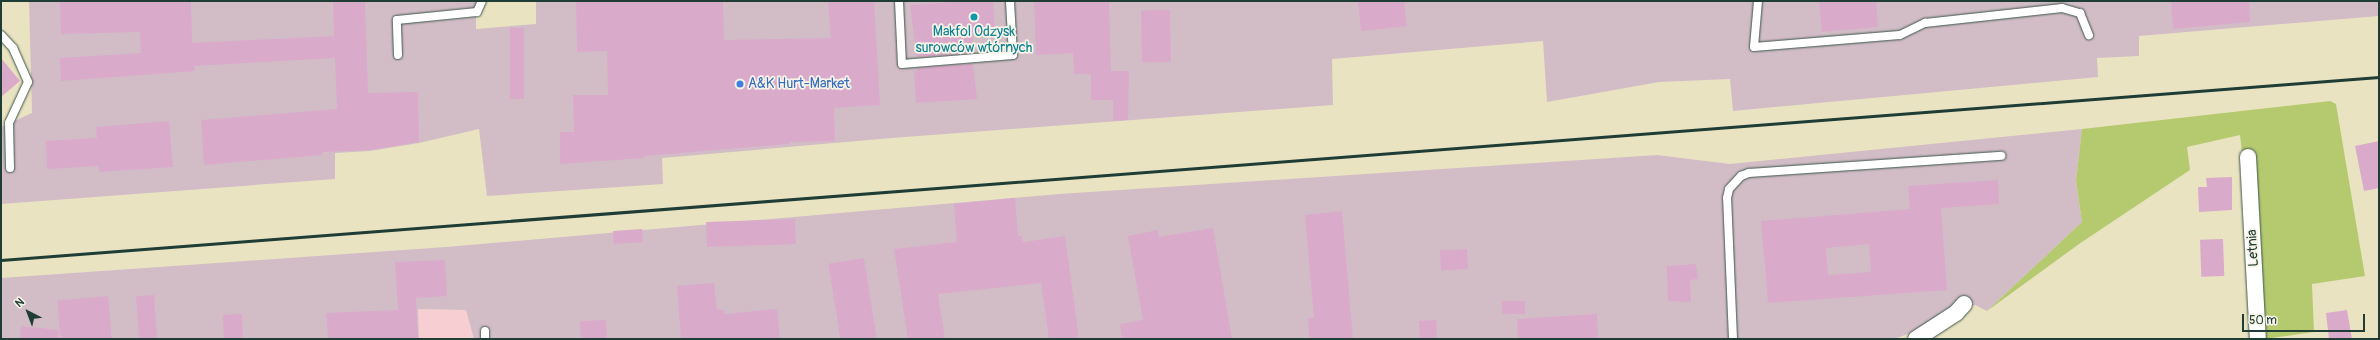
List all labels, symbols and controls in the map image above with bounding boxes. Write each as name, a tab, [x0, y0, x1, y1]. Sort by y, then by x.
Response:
marker: Makfol Odzysk surowców wtórnych	[969, 12, 979, 22]
place label: Makfol Odzysk surowców wtórnych	[916, 24, 1032, 56]
place label: A&K Hurt-Market	[748, 76, 850, 92]
marker: A&K Hurt-Market	[735, 79, 745, 89]
street label: Letnia	[2244, 229, 2262, 267]
north arrow	[8, 292, 48, 332]
text: N	[13, 295, 27, 310]
scale bar	[2244, 306, 2367, 332]
text: 50 m	[2249, 313, 2277, 328]

